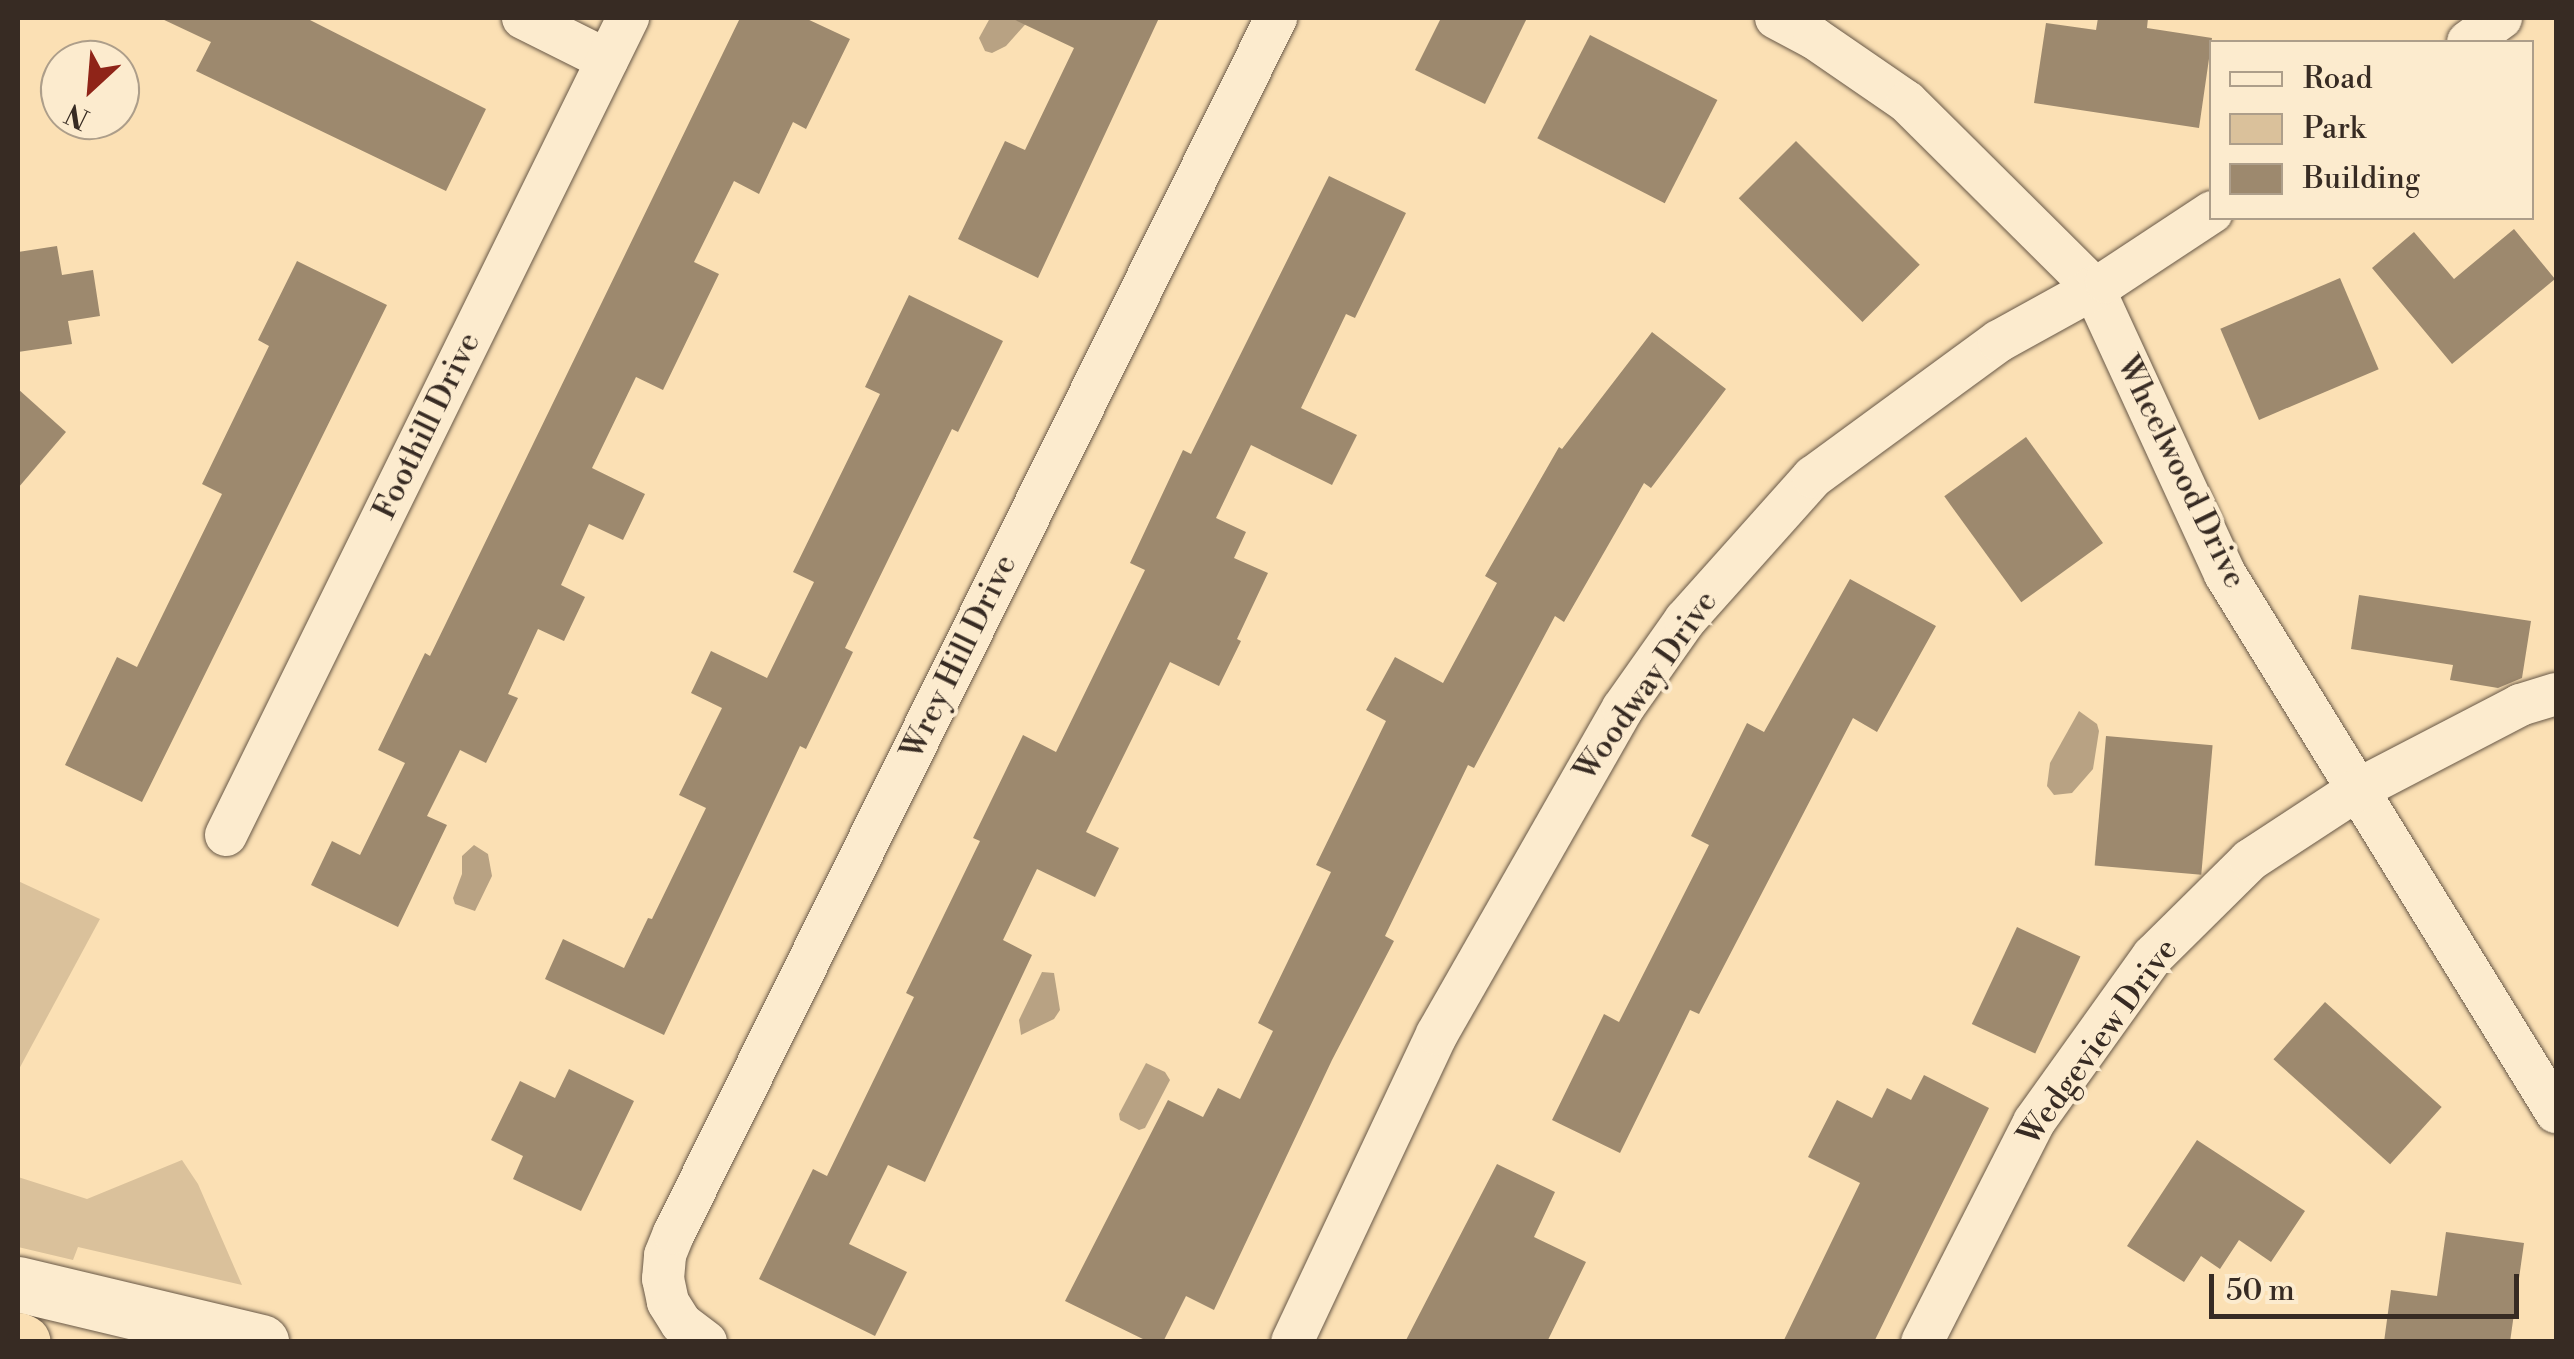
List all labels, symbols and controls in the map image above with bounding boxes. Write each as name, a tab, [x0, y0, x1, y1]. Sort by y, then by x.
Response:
north arrow	[40, 40, 140, 140]
legend	[2209, 40, 2534, 220]
text: Road	[2303, 60, 2373, 98]
text: N	[60, 95, 95, 136]
text: Park	[2303, 110, 2365, 148]
text: Building	[2303, 160, 2420, 198]
street label: Foothill Drive	[365, 326, 489, 526]
street label: Wheelwood Drive	[2108, 350, 2254, 594]
street label: Wrey Hill Drive	[893, 549, 1025, 765]
street label: Woodway Drive	[1566, 584, 1726, 788]
street label: Wedgeview Drive	[2010, 931, 2186, 1153]
scale bar	[2214, 1254, 2524, 1316]
text: 50 m	[2226, 1272, 2295, 1310]

